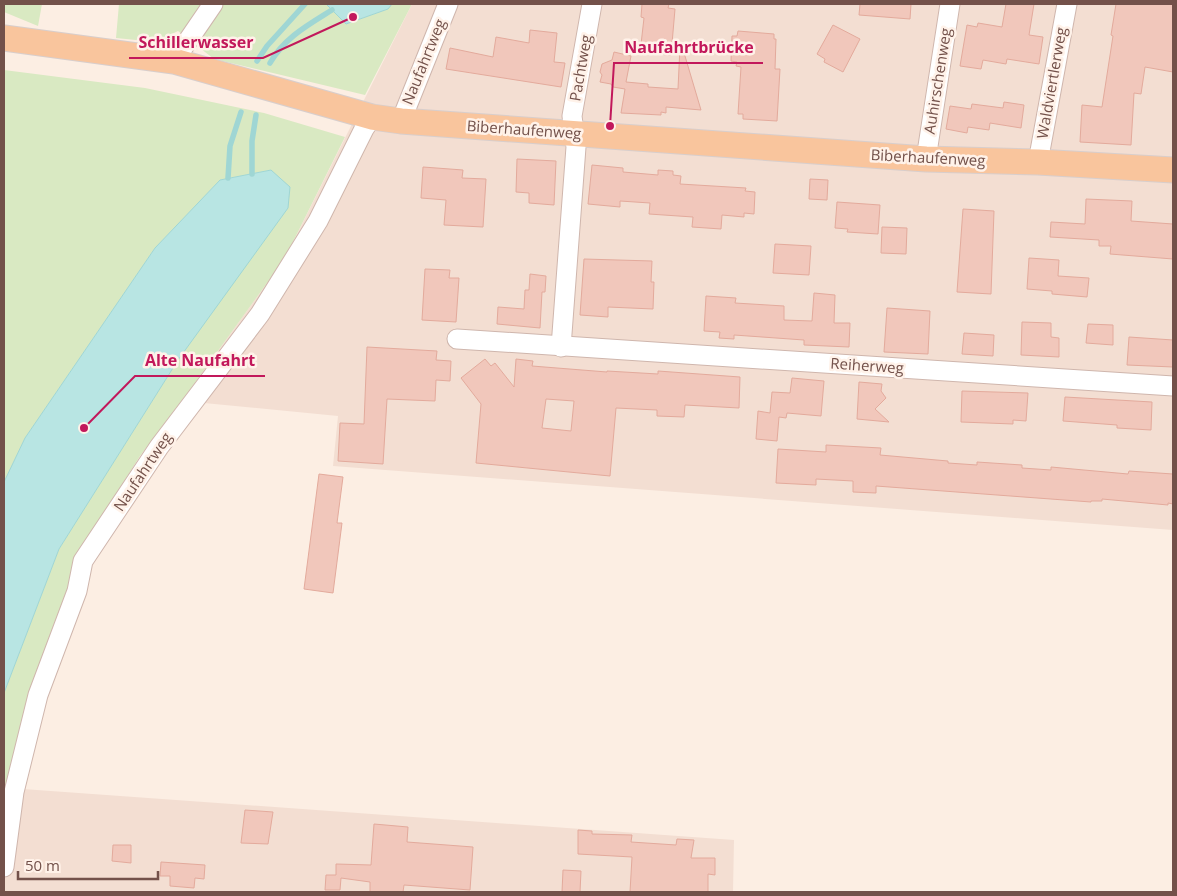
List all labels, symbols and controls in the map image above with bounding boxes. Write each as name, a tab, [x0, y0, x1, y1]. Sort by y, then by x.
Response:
street label: Naufahrtweg	[397, 16, 449, 108]
street label: Auhirschenweg	[919, 26, 955, 135]
street label: Waldviertlerweg	[1031, 26, 1071, 140]
callout: Schillerwasser	[129, 27, 263, 58]
text: Schillerwasser	[139, 31, 253, 53]
callout: Naufahrtbrücke	[614, 32, 763, 63]
street label: Pachtweg	[564, 33, 596, 103]
text: Naufahrtbrücke	[624, 36, 754, 58]
street label: Biberhaufenweg	[466, 115, 582, 143]
street label: Biberhaufenweg	[870, 144, 986, 170]
callout: Alte Naufahrt	[135, 345, 265, 376]
text: Alte Naufahrt	[145, 349, 255, 371]
street label: Reiherweg	[830, 352, 904, 378]
street label: Naufahrtweg	[108, 428, 176, 515]
scale bar	[18, 848, 158, 880]
text: 50 m	[25, 855, 60, 875]

